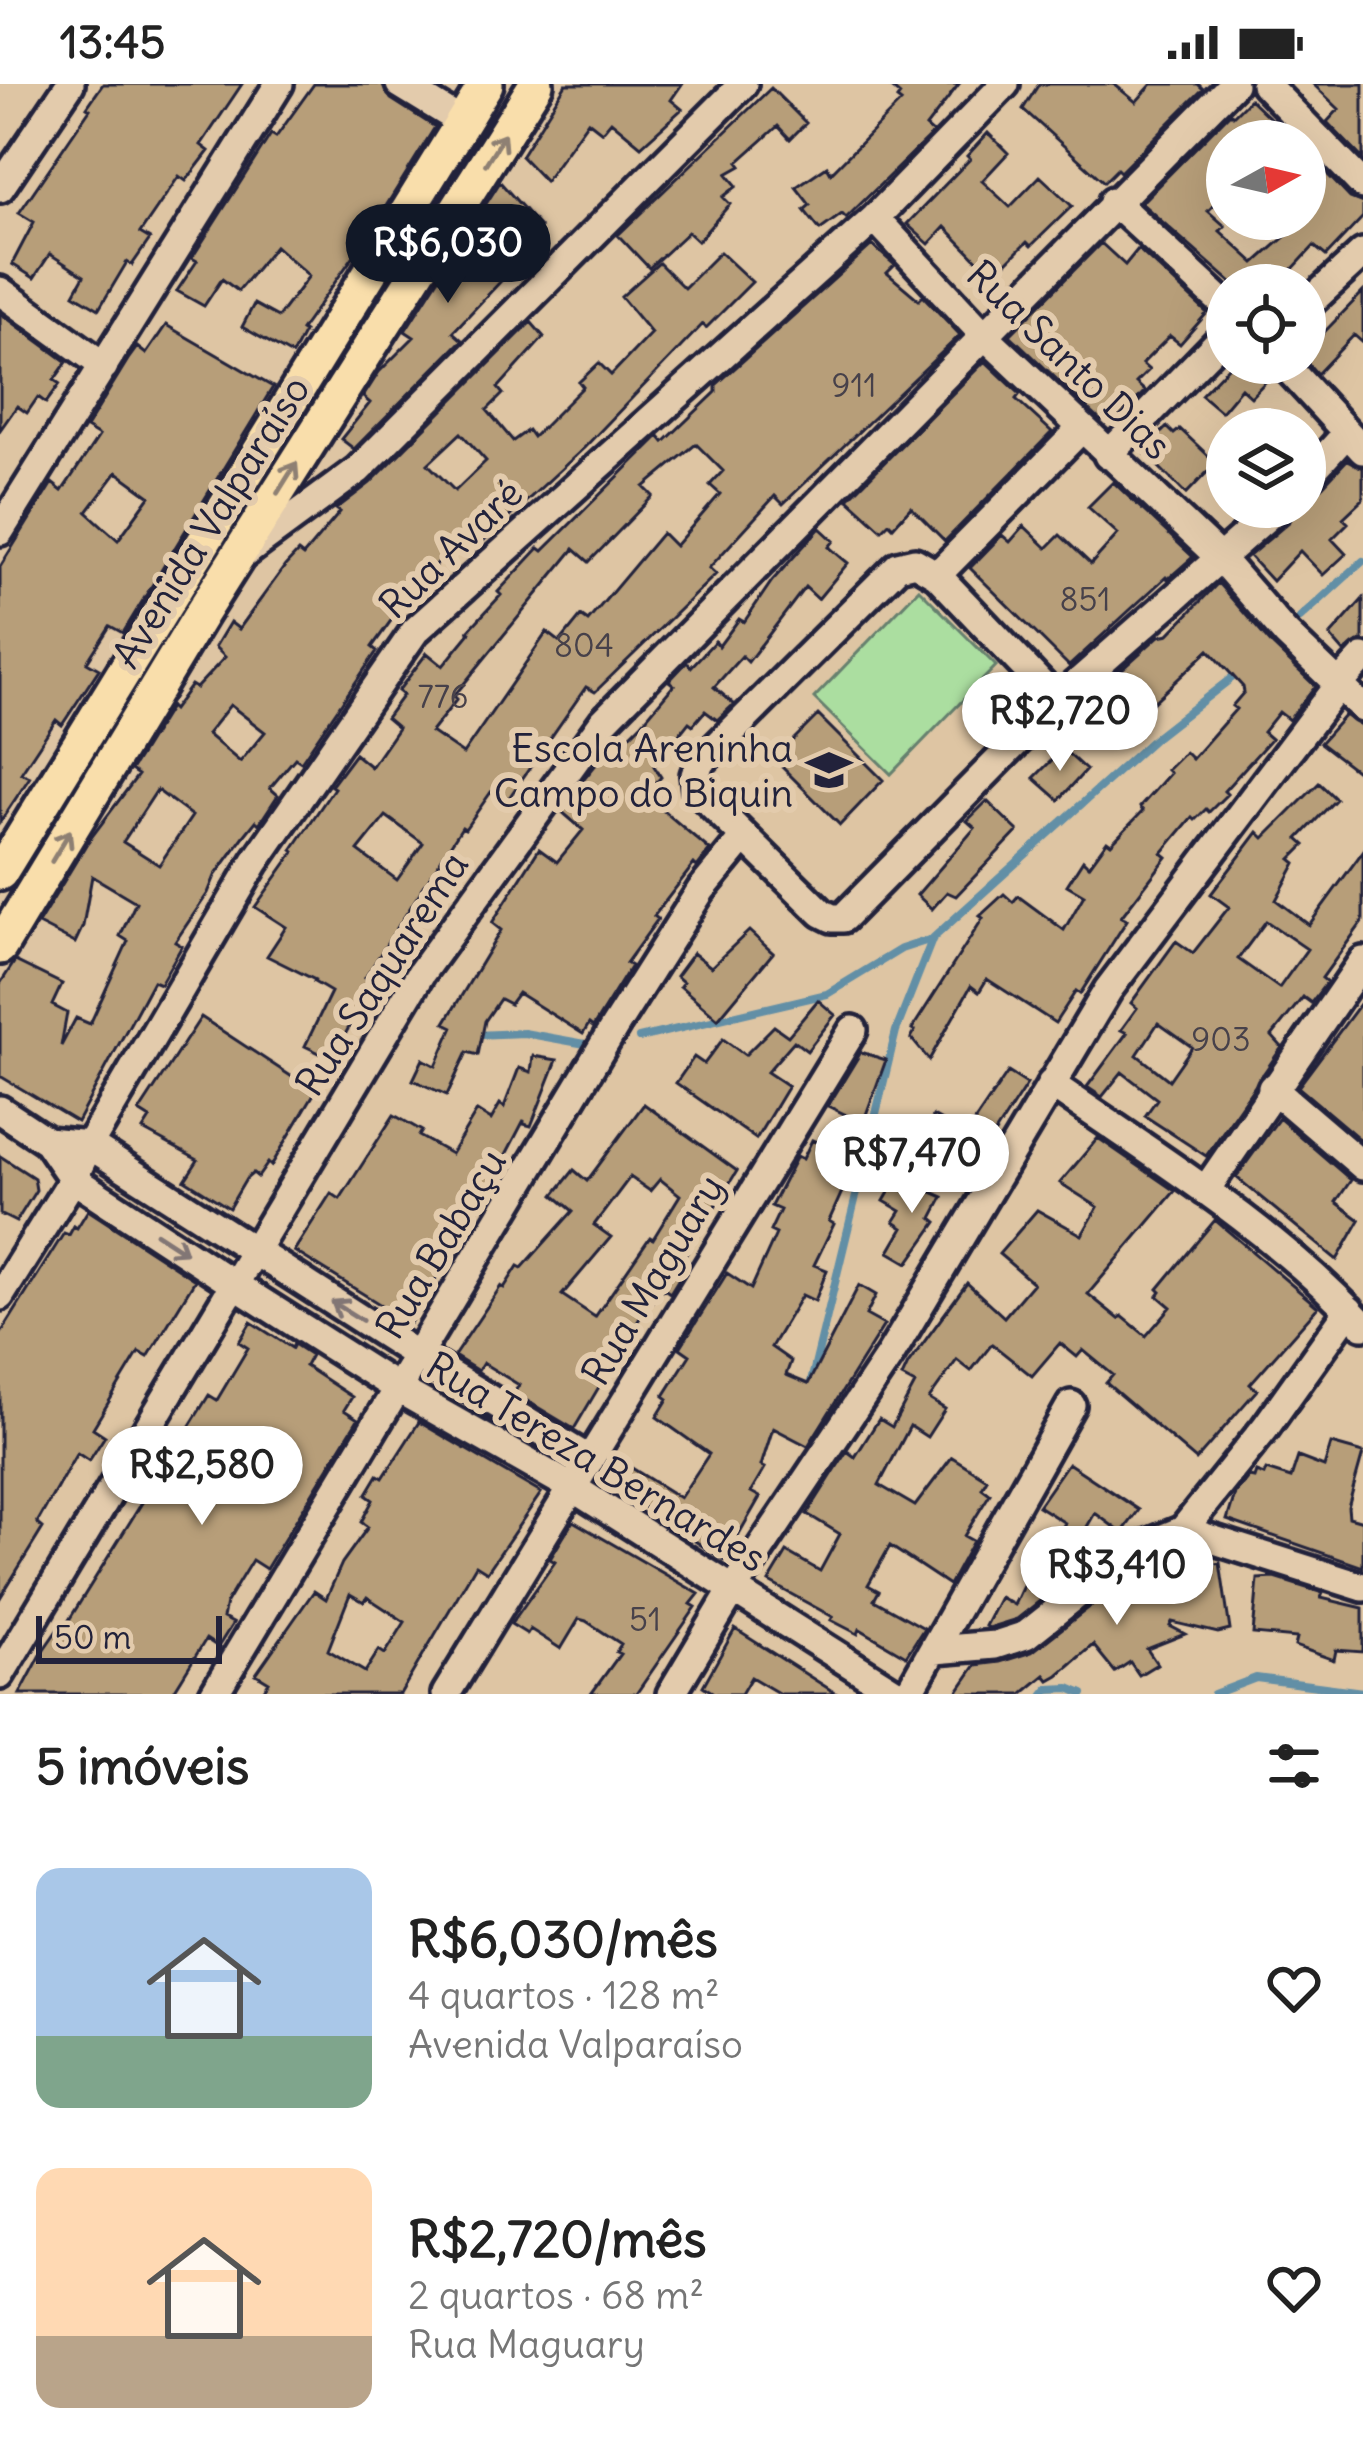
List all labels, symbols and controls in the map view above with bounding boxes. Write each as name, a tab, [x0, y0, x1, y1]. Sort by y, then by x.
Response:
text: 13:45	[60, 14, 165, 70]
north arrow	[1206, 120, 1326, 240]
map controls	[1206, 120, 1326, 528]
one-way arrow	[483, 132, 507, 166]
pin: R$6,030	[337, 204, 559, 306]
text: R$6,030	[373, 218, 523, 267]
street label: Rua Santo Dias	[956, 250, 1182, 470]
button: locate	[1206, 264, 1326, 384]
house number: 911	[831, 364, 877, 406]
street label: Avenida Valparaíso	[101, 367, 321, 677]
button: layers	[1206, 408, 1326, 528]
one-way arrow	[275, 462, 299, 496]
street label: Rua Avaré	[369, 469, 533, 629]
house number: 851	[1059, 578, 1111, 620]
house number: 804	[554, 624, 614, 666]
pin: R$2,720	[949, 672, 1171, 774]
house number: 776	[418, 675, 468, 717]
text: R$2,720	[989, 686, 1131, 735]
place label: Escola Areninha Campo do Biquin	[494, 724, 793, 818]
school or university icon: Escola Areninha Campo do Biquin	[804, 745, 854, 795]
one-way arrow	[49, 830, 73, 864]
street label: Rua Saquarema	[285, 843, 479, 1105]
house number: 903	[1191, 1018, 1251, 1060]
pin: R$7,470	[801, 1114, 1023, 1216]
text: R$7,470	[842, 1128, 982, 1177]
street label: Rua Babaçu	[365, 1140, 517, 1348]
street label: Rua Maguary	[571, 1166, 735, 1394]
one-way arrow	[153, 1230, 187, 1255]
one-way arrow	[330, 1298, 364, 1323]
street label: Rua Tereza Bernardes	[417, 1341, 775, 1583]
pin: R$2,580	[91, 1426, 313, 1528]
text: R$2,580	[129, 1440, 275, 1489]
pin: R$3,410	[1006, 1526, 1228, 1628]
text: R$3,410	[1047, 1540, 1187, 1589]
house number: 51	[629, 1598, 661, 1640]
scale bar	[36, 1610, 222, 1663]
text: 50 m	[54, 1616, 131, 1658]
icon: filters	[1261, 1733, 1327, 1799]
text: 5 imóveis	[36, 1734, 249, 1798]
text: R$6,030/mês	[408, 1907, 718, 1971]
icon: home	[132, 1916, 276, 2060]
icon: heart	[1261, 1955, 1327, 2021]
text: 4 quartos · 128 m²	[408, 1971, 720, 2020]
text: Avenida Valparaíso	[408, 2020, 743, 2069]
text: R$2,720/mês	[408, 2207, 707, 2271]
icon: home	[132, 2216, 276, 2360]
icon: heart	[1261, 2255, 1327, 2321]
text: 2 quartos · 68 m²	[408, 2271, 704, 2320]
text: Rua Maguary	[408, 2320, 645, 2369]

